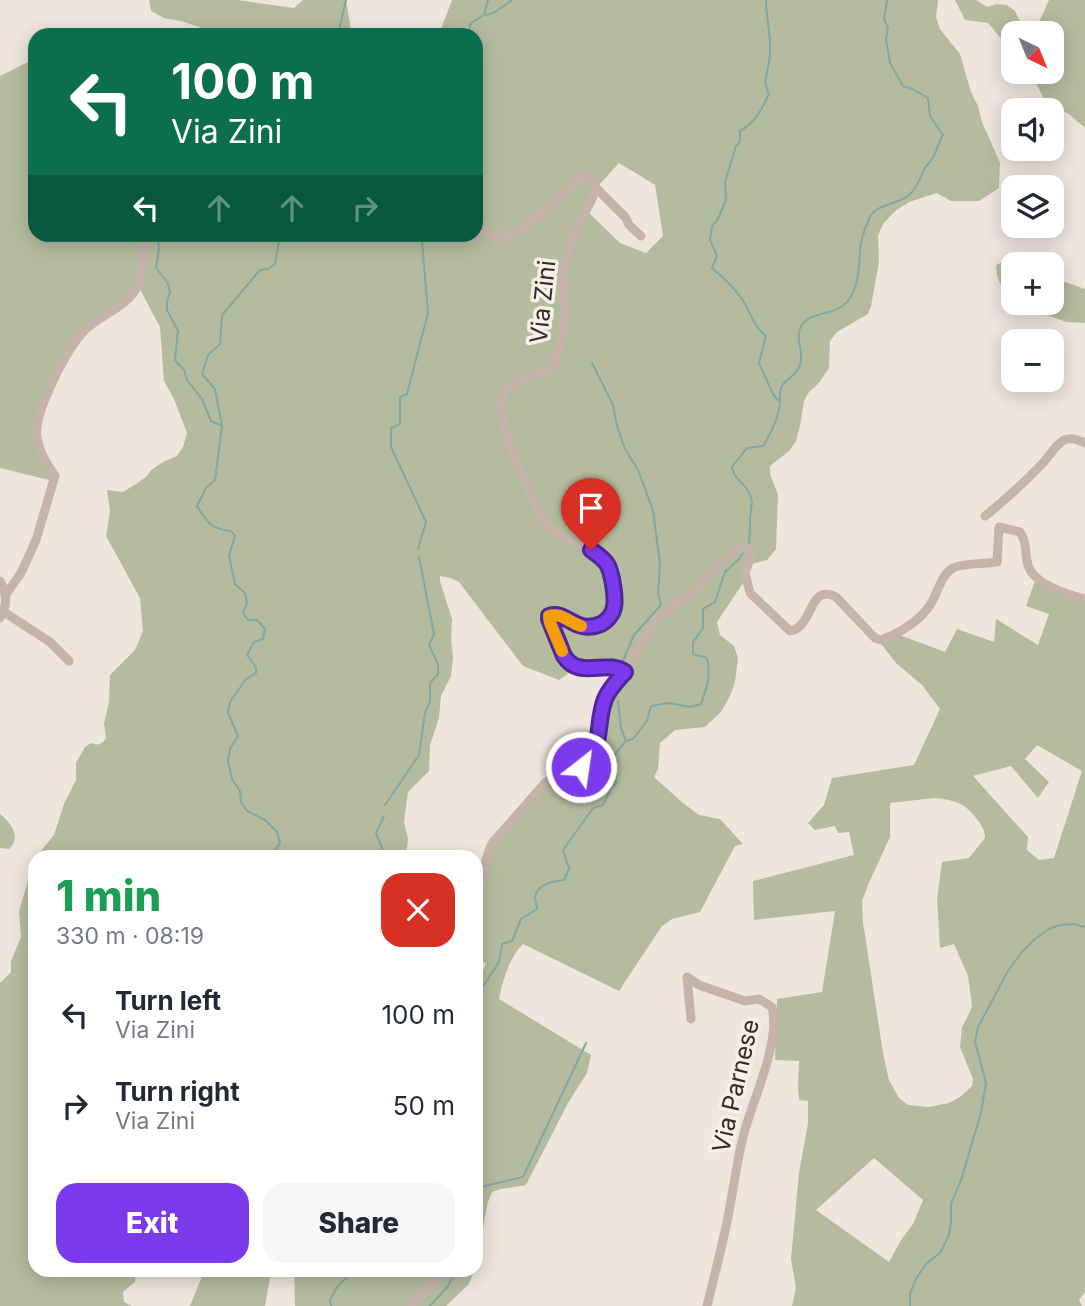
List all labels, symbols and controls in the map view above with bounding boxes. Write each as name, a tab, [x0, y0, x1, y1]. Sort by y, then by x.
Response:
north arrow	[1001, 21, 1064, 84]
map controls	[1001, 21, 1064, 392]
text: 100 m	[171, 52, 315, 111]
icon: left	[56, 56, 147, 147]
button: sound	[1001, 98, 1064, 161]
text: Via Zini	[171, 112, 282, 151]
button: layers	[1001, 175, 1064, 238]
icon: left	[127, 189, 165, 227]
icon: ahead	[200, 189, 238, 227]
icon: ahead	[273, 189, 311, 227]
icon: right	[346, 189, 384, 227]
button: +	[1001, 252, 1064, 315]
street label: Via Zini	[524, 259, 561, 345]
button: −	[1001, 329, 1064, 392]
pin	[561, 478, 621, 550]
icon: arrive	[572, 489, 610, 527]
position arrow	[544, 730, 618, 804]
text: 1 min	[56, 870, 161, 921]
button: close	[381, 873, 455, 947]
text: 330 m · 08:19	[56, 922, 204, 950]
text: Turn left	[115, 985, 221, 1016]
icon: left	[56, 996, 94, 1034]
text: 100 m	[382, 999, 455, 1030]
text: Via Zini	[115, 1016, 195, 1044]
street label: Via Parnese	[706, 1017, 765, 1155]
text: Turn right	[115, 1076, 240, 1107]
icon: right	[56, 1087, 94, 1125]
text: 50 m	[393, 1090, 455, 1121]
text: Via Zini	[115, 1107, 195, 1135]
button: Exit	[56, 1183, 249, 1263]
button: Share	[263, 1183, 455, 1263]

